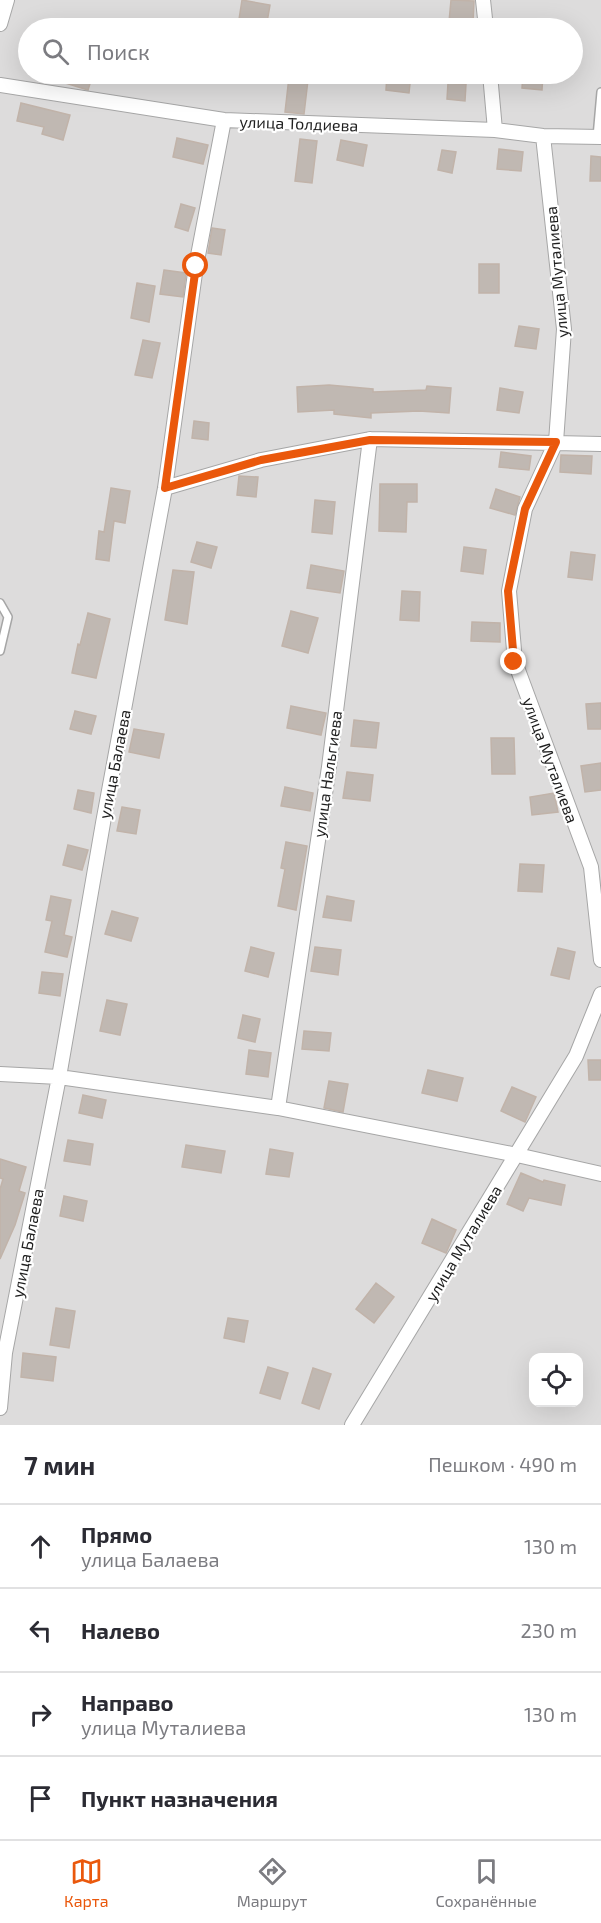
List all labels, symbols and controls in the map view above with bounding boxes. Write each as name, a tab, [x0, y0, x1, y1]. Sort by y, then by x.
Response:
search box	[18, 18, 583, 84]
icon: search	[39, 35, 72, 68]
text: Поиск	[87, 38, 150, 64]
street label: улица Толдиева	[239, 111, 359, 136]
street label: улица Муталиева	[541, 205, 572, 339]
route start	[182, 252, 208, 278]
route end	[500, 648, 526, 674]
street label: улица Муталиева	[519, 695, 583, 826]
street label: улица Балаева	[94, 708, 135, 820]
street label: улица Нальгиева	[309, 709, 346, 839]
street label: улица Муталиева	[421, 1181, 506, 1305]
street label: улица Балаева	[7, 1187, 48, 1299]
map controls	[529, 1353, 583, 1407]
button: locate	[529, 1353, 583, 1407]
text: 7 мин	[24, 1449, 95, 1480]
text: Пешком · 490 m	[428, 1452, 577, 1476]
text: Прямо	[81, 1521, 152, 1547]
icon: ahead	[24, 1530, 57, 1563]
text: 130 m	[524, 1534, 577, 1558]
text: улица Балаева	[81, 1547, 220, 1571]
icon: left	[24, 1614, 57, 1647]
text: Налево	[81, 1617, 160, 1643]
text: 230 m	[521, 1618, 577, 1642]
text: Направо	[81, 1689, 174, 1715]
icon: right	[24, 1698, 57, 1731]
text: 130 m	[524, 1702, 577, 1726]
text: улица Муталиева	[81, 1715, 246, 1739]
icon: arrive	[24, 1782, 57, 1815]
text: Пункт назначения	[81, 1785, 278, 1811]
tab: Карта	[64, 1855, 109, 1910]
tab: Маршрут	[237, 1855, 307, 1910]
tab: Сохранённые	[436, 1855, 537, 1910]

